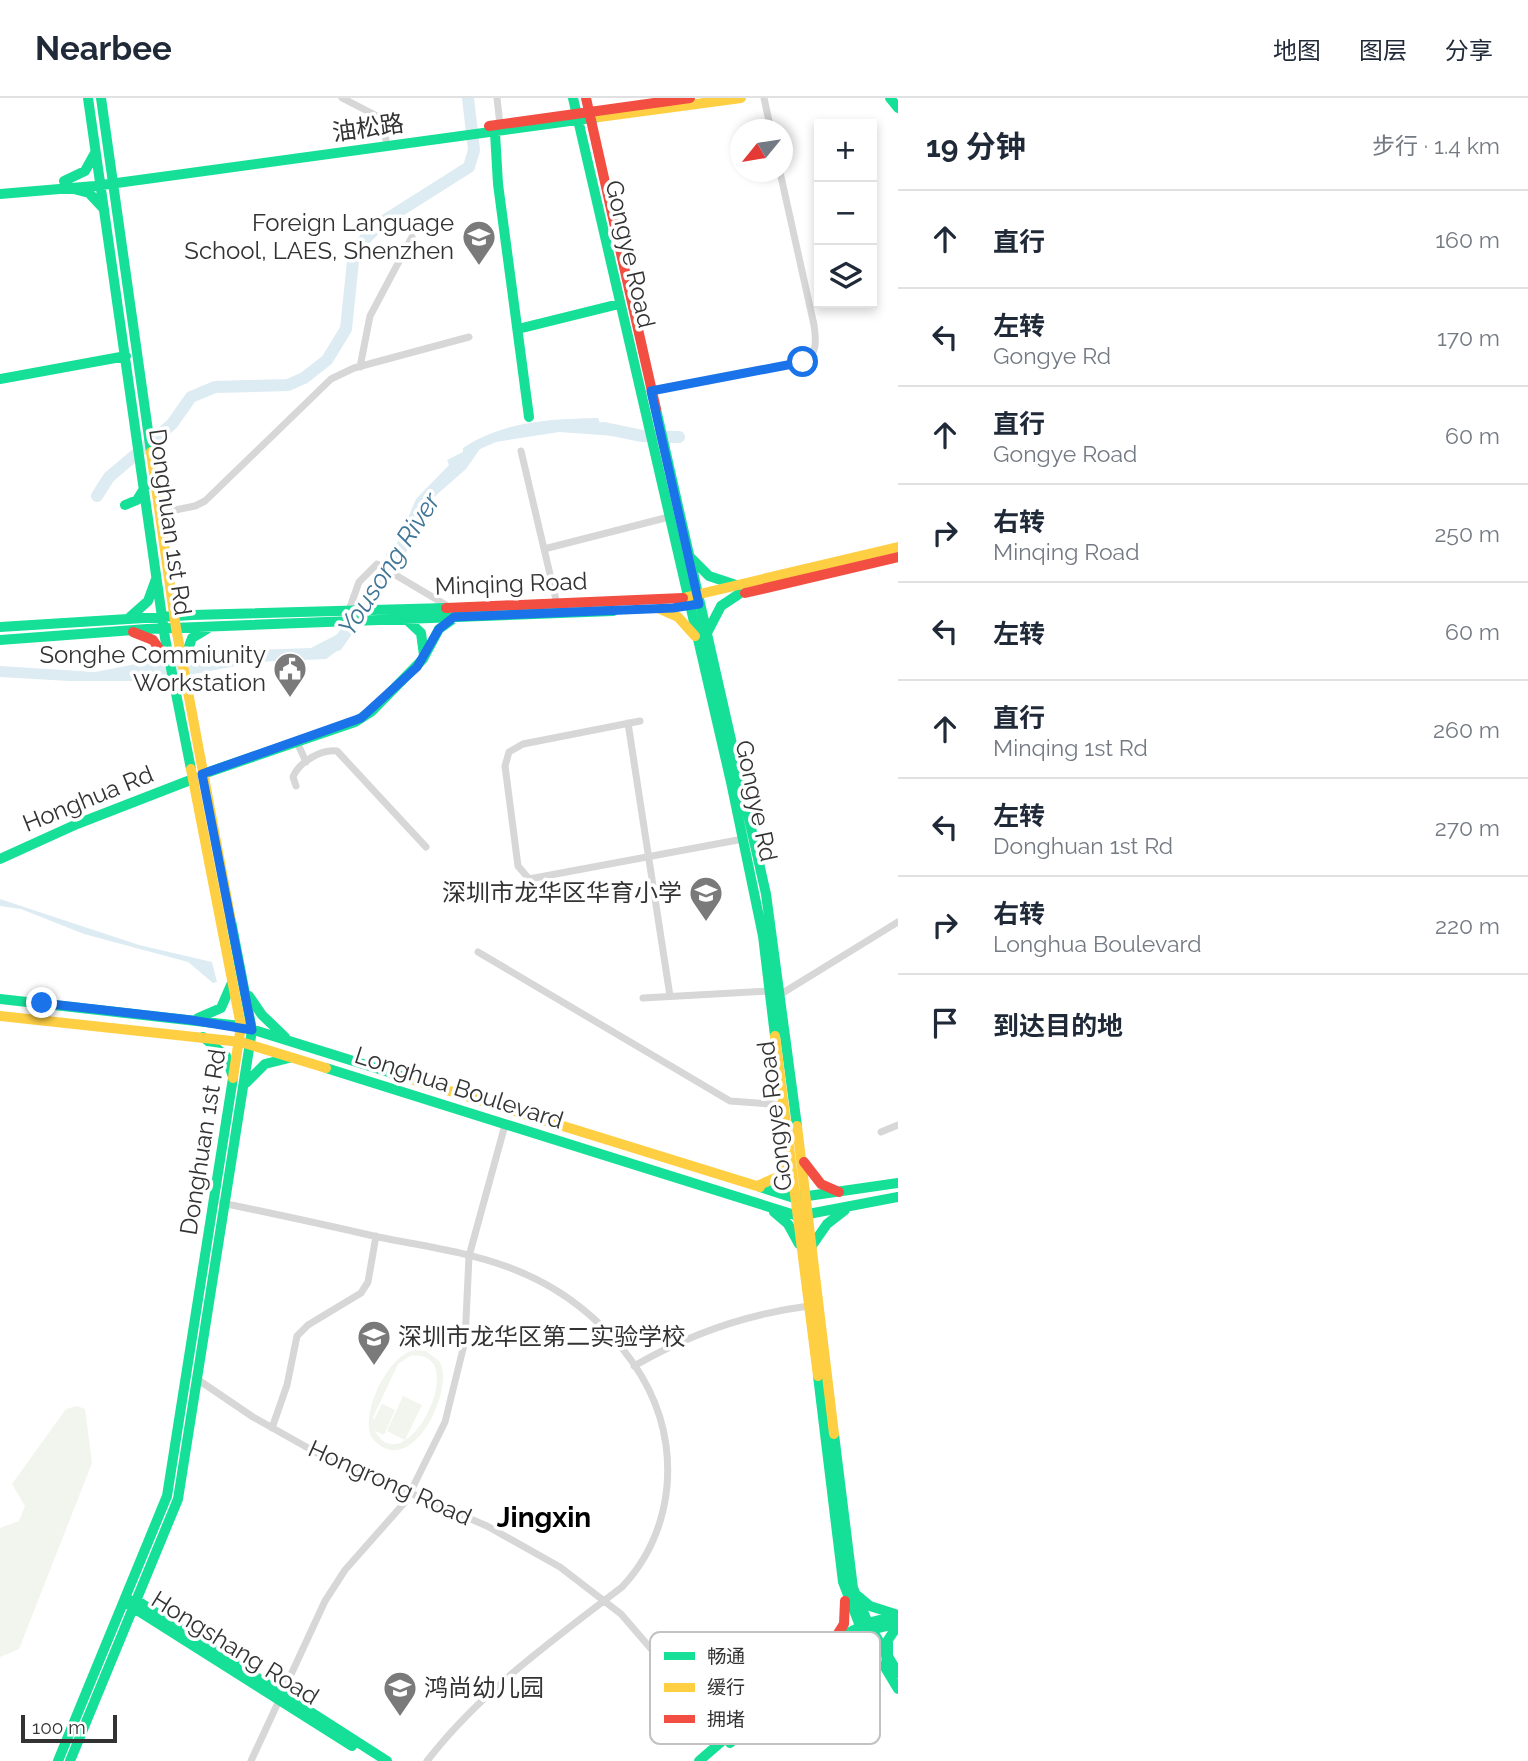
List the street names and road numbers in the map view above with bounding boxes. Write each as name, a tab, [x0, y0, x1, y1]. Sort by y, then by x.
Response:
street label: 油松路	[330, 108, 406, 147]
street label: Gongye Road	[599, 177, 662, 331]
street label: Donghuan 1st Rd	[143, 427, 198, 617]
street label: Minqing Road	[434, 566, 588, 601]
street label: Gongye Rd	[729, 738, 783, 864]
street label: Honghua Rd	[18, 759, 157, 838]
street label: Longhua Boulevard	[351, 1040, 567, 1135]
street label: Gongye Road	[751, 1040, 798, 1193]
street label: Donghuan 1st Rd	[173, 1047, 232, 1237]
street label: Hongrong Road	[304, 1434, 476, 1531]
street label: Hongshang Road	[146, 1584, 324, 1711]

